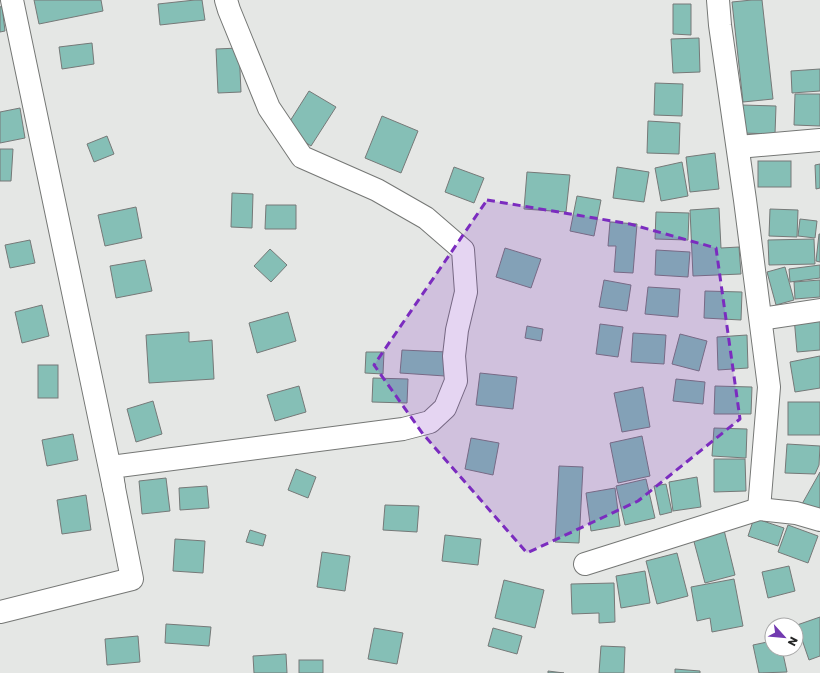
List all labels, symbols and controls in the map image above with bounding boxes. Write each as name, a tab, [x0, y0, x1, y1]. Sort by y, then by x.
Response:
north arrow	[764, 617, 804, 657]
text: N	[784, 634, 802, 649]

